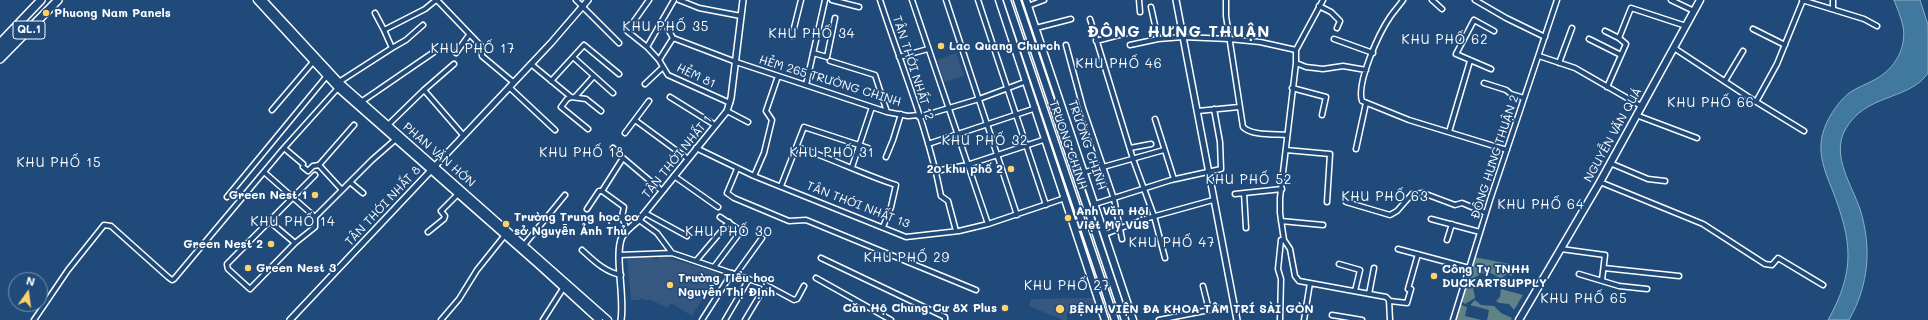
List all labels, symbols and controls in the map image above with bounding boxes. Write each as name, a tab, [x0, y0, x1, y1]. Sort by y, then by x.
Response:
place label: Phuong Nam Panels	[54, 6, 171, 20]
marker: Phuong Nam Panels	[41, 8, 51, 18]
street label: TÂN THỚI NHẤT 12	[889, 14, 937, 122]
district label: KHU PHỐ 35	[623, 19, 709, 35]
road number: QL.1	[13, 21, 45, 39]
district label: ĐÔNG HƯNG THUẬN	[1088, 22, 1270, 42]
district label: KHU PHỐ 34	[769, 26, 855, 42]
district label: KHU PHỐ 62	[1402, 32, 1488, 48]
place label: Lac Quang Church	[949, 39, 1060, 53]
district label: KHU PHỐ 17	[431, 41, 515, 57]
marker: Lac Quang Church	[936, 41, 946, 51]
street label: HẺM 265 TRƯỜNG CHINH	[757, 52, 903, 110]
district label: KHU PHỐ 46	[1075, 56, 1163, 72]
street label: HẺM 81	[674, 61, 718, 91]
street label: NGUYỄN VĂN QUÁ	[1581, 85, 1645, 185]
street label: ĐÔNG HƯNG THUẬN 2	[1468, 93, 1522, 221]
district label: KHU PHỐ 66	[1667, 95, 1755, 111]
street label: TRƯỜNG CHINH	[1065, 98, 1109, 192]
street label: TRUONG CHINH	[1046, 99, 1090, 191]
street label: TÂN THỚI NHẤT 1	[639, 113, 715, 201]
street label: PHAN VĂN HỚN	[400, 120, 478, 190]
district label: KHU PHỐ 32	[942, 133, 1028, 149]
district label: KHU PHỐ 18	[539, 145, 625, 161]
district label: KHU PHỐ 31	[789, 145, 875, 161]
district label: KHU PHỐ 15	[16, 155, 102, 171]
place label: 20 khu phố 2	[927, 162, 1003, 176]
street label: TÂN THỚI NHẤT 8	[342, 163, 424, 249]
marker: 20 khu phố 2	[1006, 164, 1016, 174]
district label: KHU PHỐ 52	[1206, 172, 1292, 188]
street label: TÂN THỚI NHẤT 13	[804, 179, 912, 231]
place label: Green Nest 1	[229, 188, 307, 202]
district label: KHU PHỐ 63	[1341, 189, 1429, 205]
marker: Green Nest 1	[310, 190, 320, 200]
district label: KHU PHỐ 64	[1497, 197, 1585, 213]
place label: Anh Văn Hội Việt Mỹ VUS	[1076, 204, 1149, 232]
place label: Trường Trung học cơ sở Nguyễn Ảnh Thủ	[514, 210, 639, 238]
marker: Anh Văn Hội Việt Mỹ VUS	[1063, 213, 1073, 223]
district label: KHU PHỐ 14	[250, 214, 336, 230]
marker: Trường Trung học cơ sở Nguyễn Ảnh Thủ	[501, 219, 511, 229]
district label: KHU PHỐ 30	[685, 224, 773, 240]
district label: KHU PHỐ 47	[1129, 235, 1215, 251]
place label: Green Nest 2	[183, 237, 263, 251]
marker: Green Nest 2	[266, 239, 276, 249]
district label: KHU PHỐ 29	[864, 250, 950, 266]
place label: Green Nest 3	[256, 261, 336, 275]
place label: Công Ty TNHH DUCKARTSUPPLY	[1442, 262, 1547, 290]
marker: Green Nest 3	[243, 263, 253, 273]
place label: Trường Tiểu học Nguyễn Thị Định	[678, 271, 775, 299]
marker: Công Ty TNHH DUCKARTSUPPLY	[1429, 271, 1439, 281]
north arrow	[8, 272, 48, 312]
text: N	[25, 273, 37, 289]
district label: KHU PHỐ 27	[1024, 278, 1110, 294]
marker: Trường Tiểu học Nguyễn Thị Định	[665, 280, 675, 290]
district label: KHU PHỐ 65	[1540, 291, 1628, 307]
place label: Căn Hộ Chung Cư 8X Plus	[843, 301, 997, 315]
place label: BỆNH VIỆN ĐA KHOA TÂM TRÍ SÀI GÒN	[1069, 302, 1314, 316]
marker: Căn Hộ Chung Cư 8X Plus	[1000, 303, 1010, 313]
marker: BỆNH VIỆN ĐA KHOA TÂM TRÍ SÀI GÒN	[1054, 303, 1066, 315]

